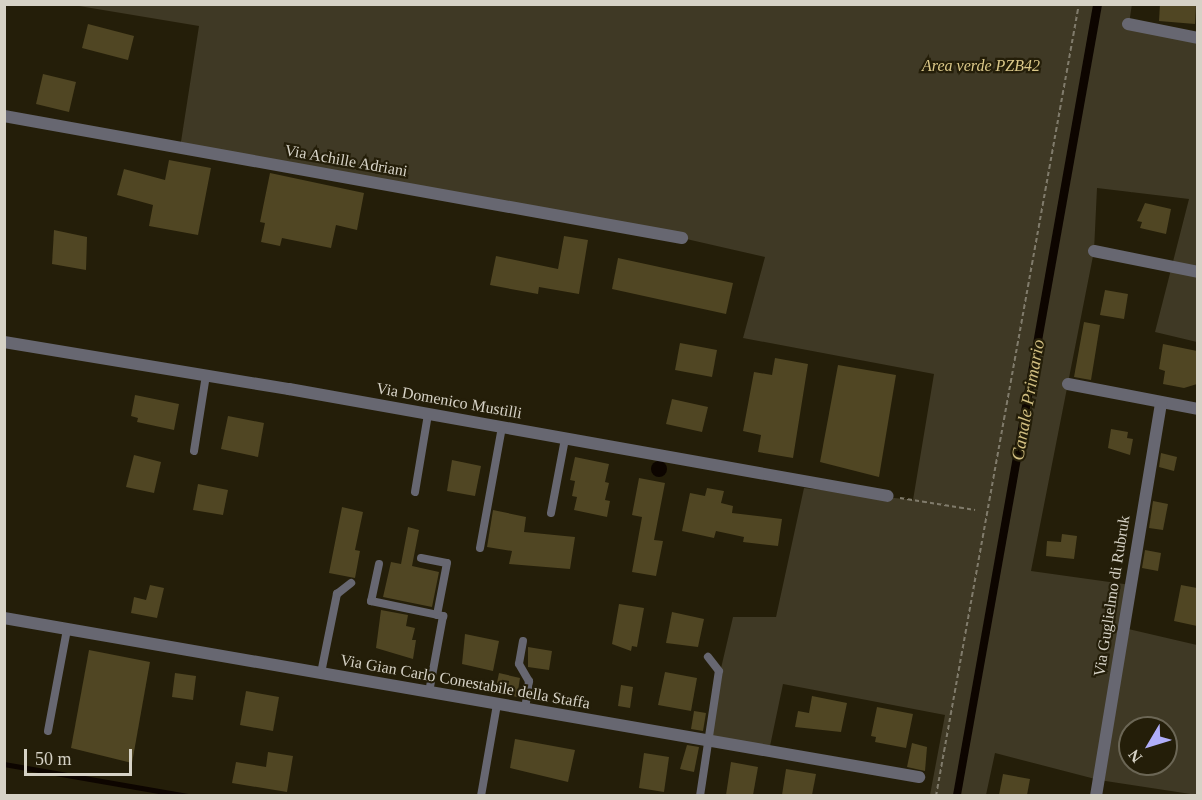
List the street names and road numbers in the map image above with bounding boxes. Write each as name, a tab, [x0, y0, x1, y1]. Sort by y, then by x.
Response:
street label: Via Achille Adriani	[282, 141, 410, 181]
street label: Via Domenico Mustilli	[375, 379, 523, 423]
street label: Via Guglielmo di Rubruk	[1090, 514, 1134, 678]
street label: Via Gian Carlo Conestabile della Staffa	[339, 651, 591, 713]

